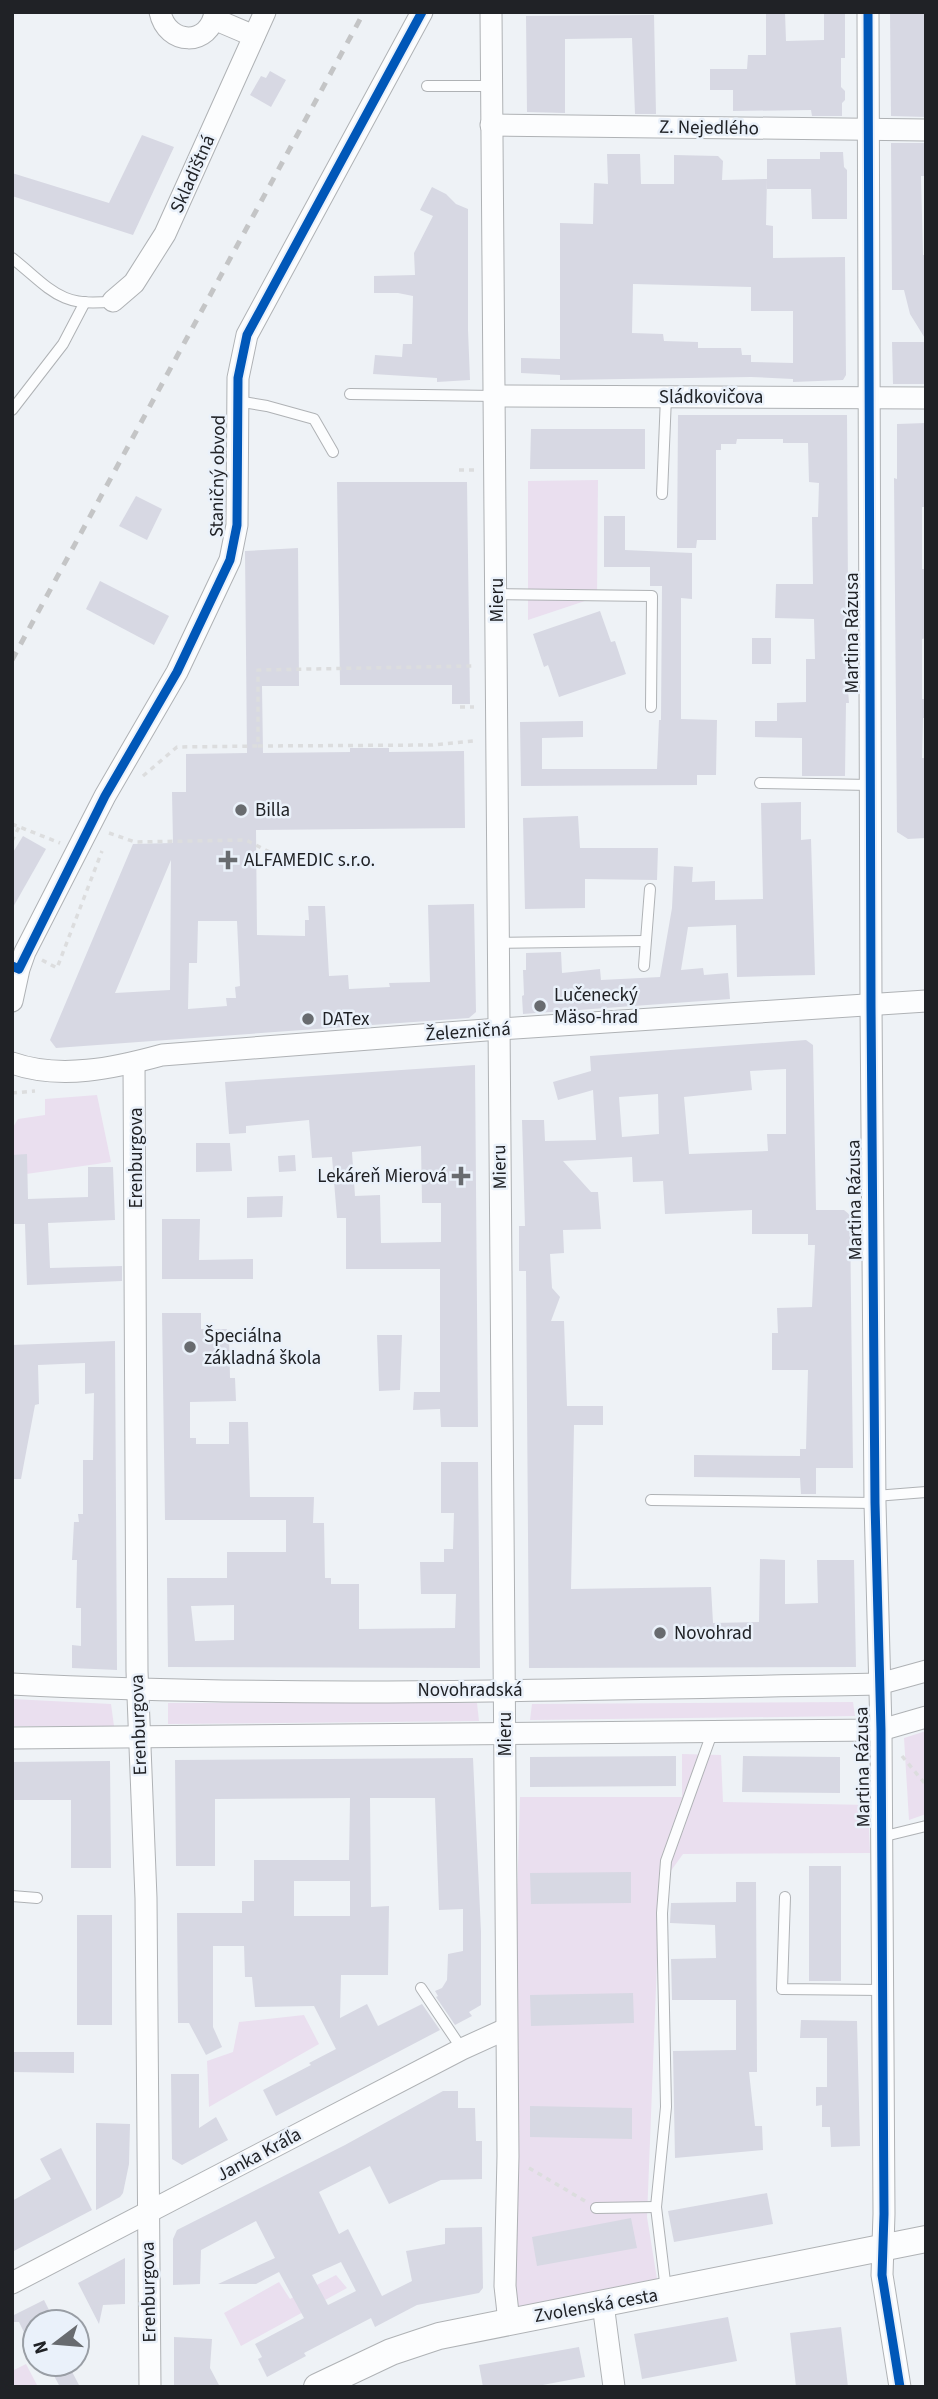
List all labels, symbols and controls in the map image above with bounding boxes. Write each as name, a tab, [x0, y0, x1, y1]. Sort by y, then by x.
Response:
street label: Z. Nejedlého	[659, 114, 759, 142]
street label: Skladištná	[164, 131, 222, 217]
street label: Sládkovičova	[659, 384, 763, 411]
street label: Staničný obvod	[203, 415, 233, 537]
street label: Martina Rázusa	[839, 573, 866, 693]
street label: Mieru	[484, 578, 511, 622]
place label: Billa	[255, 797, 290, 824]
marker: Billa	[233, 802, 249, 818]
place label: ALFAMEDIC s.r.o.	[244, 847, 375, 874]
marker: ALFAMEDIC s.r.o.	[218, 850, 238, 870]
place label: Lučenecký Mäso-hrad	[554, 982, 638, 1031]
marker: Lučenecký Mäso-hrad	[532, 998, 548, 1014]
place label: DATex	[322, 1006, 370, 1033]
marker: DATex	[300, 1011, 316, 1027]
street label: Železničná	[425, 1016, 511, 1048]
street label: Erenburgova	[123, 1107, 150, 1209]
street label: Martina Rázusa	[840, 1139, 870, 1261]
street label: Mieru	[486, 1144, 514, 1190]
place label: Lekáreň Mierová	[317, 1163, 447, 1190]
marker: Lekáreň Mierová	[453, 1168, 469, 1184]
place label: Špeciálna základná škola	[204, 1323, 321, 1372]
marker: Špeciálna základná škola	[182, 1339, 198, 1355]
place label: Novohrad	[674, 1620, 752, 1647]
marker: Novohrad	[652, 1625, 668, 1641]
street label: Erenburgova	[124, 1674, 154, 1776]
street label: Novohradská	[418, 1677, 522, 1704]
street label: Martina Rázusa	[848, 1706, 878, 1828]
street label: Mieru	[492, 1712, 519, 1756]
street label: Janka Kráľa	[212, 2121, 306, 2189]
street label: Erenburgova	[135, 2241, 163, 2343]
street label: Zvolenská cesta	[532, 2282, 660, 2330]
north arrow	[21, 2308, 91, 2378]
text: N	[26, 2337, 56, 2357]

